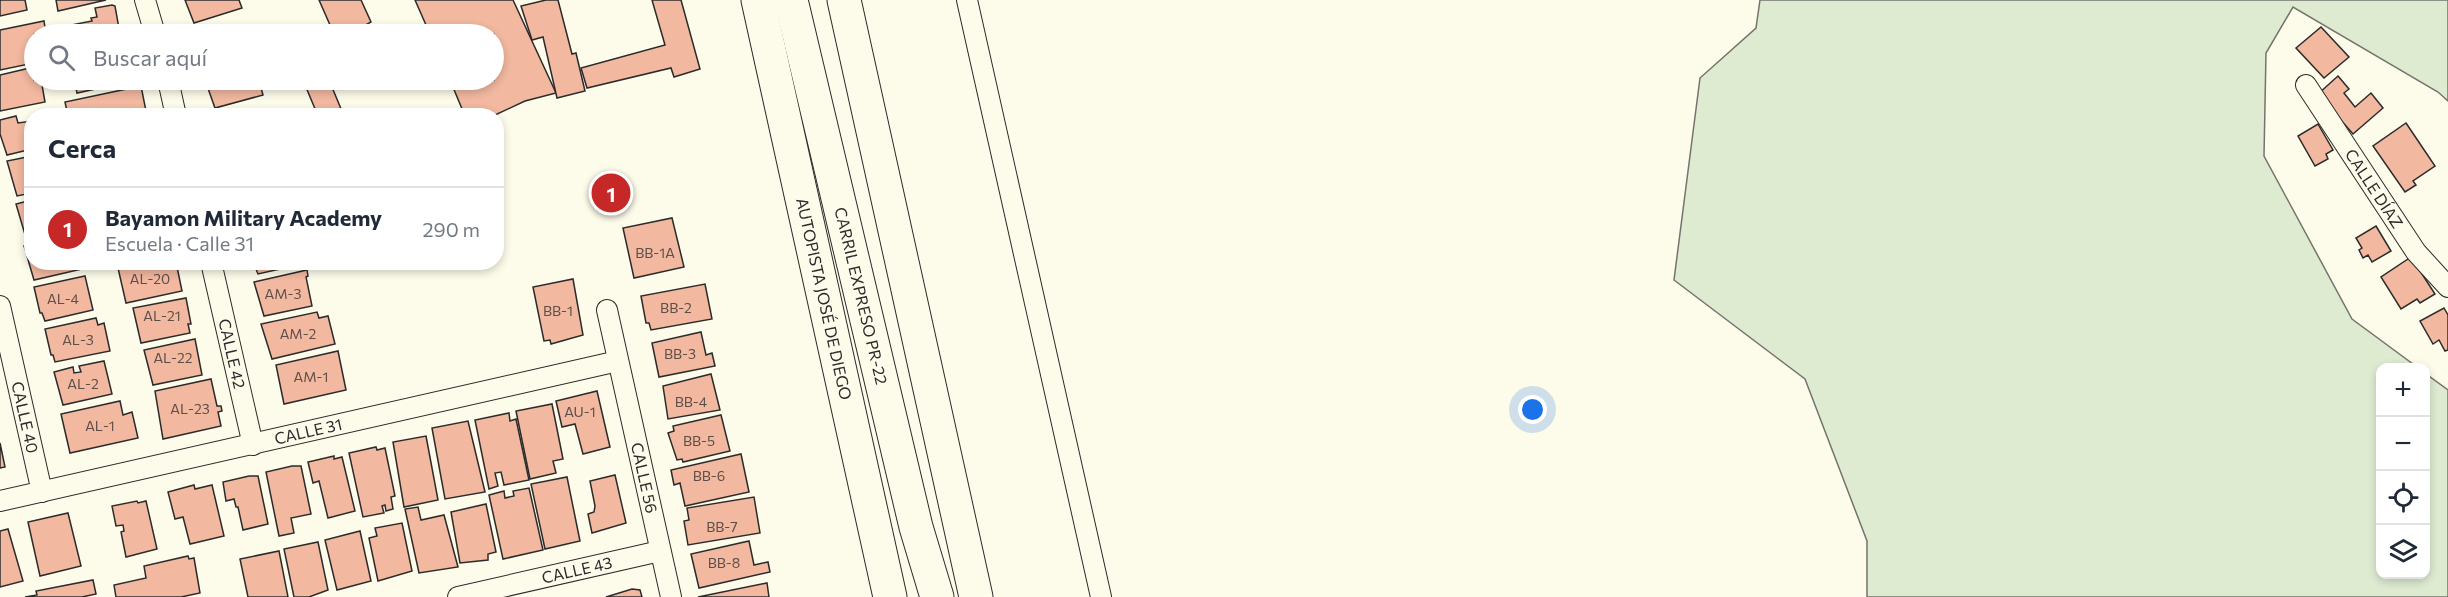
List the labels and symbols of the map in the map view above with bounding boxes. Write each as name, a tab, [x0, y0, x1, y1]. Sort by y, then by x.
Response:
street label: CALLE DÍAZ	[2342, 145, 2408, 232]
pin: 1	[592, 170, 630, 216]
street label: AUTOPISTA JOSÉ DE DIEGO	[793, 196, 856, 402]
street label: CARRIL EXPRESO PR-22	[831, 205, 892, 386]
house number: BB-1A	[635, 244, 675, 261]
house number: AL-20	[130, 270, 170, 287]
house number: AM-3	[265, 285, 301, 302]
house number: AL-4	[47, 290, 80, 307]
house number: BB-2	[660, 299, 692, 316]
house number: BB-1	[543, 302, 573, 319]
house number: AL-21	[143, 307, 181, 324]
street label: CALLE 42	[215, 317, 250, 390]
house number: AM-2	[280, 325, 317, 342]
house number: AL-3	[62, 331, 94, 348]
house number: BB-3	[664, 345, 696, 362]
house number: AL-22	[153, 349, 193, 366]
house number: AM-1	[294, 368, 328, 385]
house number: AL-2	[67, 375, 99, 392]
street label: CALLE 40	[8, 379, 43, 455]
house number: BB-4	[675, 393, 708, 410]
your location	[1518, 395, 1547, 424]
house number: AL-23	[170, 400, 210, 417]
house number: AU-1	[564, 403, 596, 420]
street label: CALLE 31	[272, 414, 344, 448]
house number: AL-1	[85, 417, 115, 434]
house number: BB-5	[683, 432, 715, 449]
street label: CALLE 56	[628, 441, 662, 515]
house number: BB-6	[693, 467, 725, 484]
house number: BB-7	[706, 518, 738, 535]
street label: CALLE 43	[540, 552, 614, 587]
house number: BB-8	[708, 554, 740, 571]

